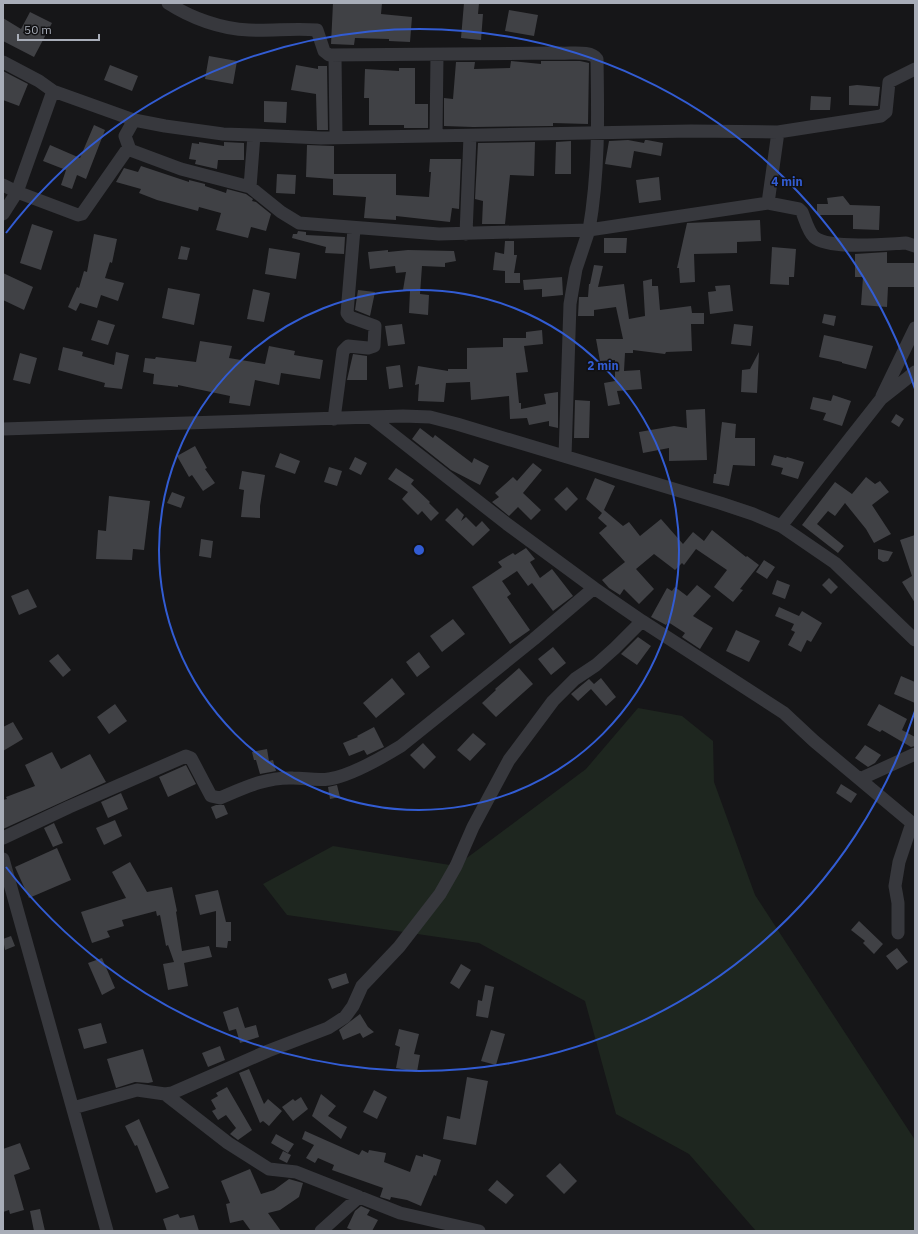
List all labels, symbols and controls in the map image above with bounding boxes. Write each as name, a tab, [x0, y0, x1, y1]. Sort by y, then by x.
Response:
scale bar	[18, 16, 99, 42]
text: 50 m	[24, 22, 52, 37]
text: 4 min	[771, 174, 803, 189]
text: 2 min	[587, 358, 619, 373]
centre of rings	[412, 543, 426, 557]

